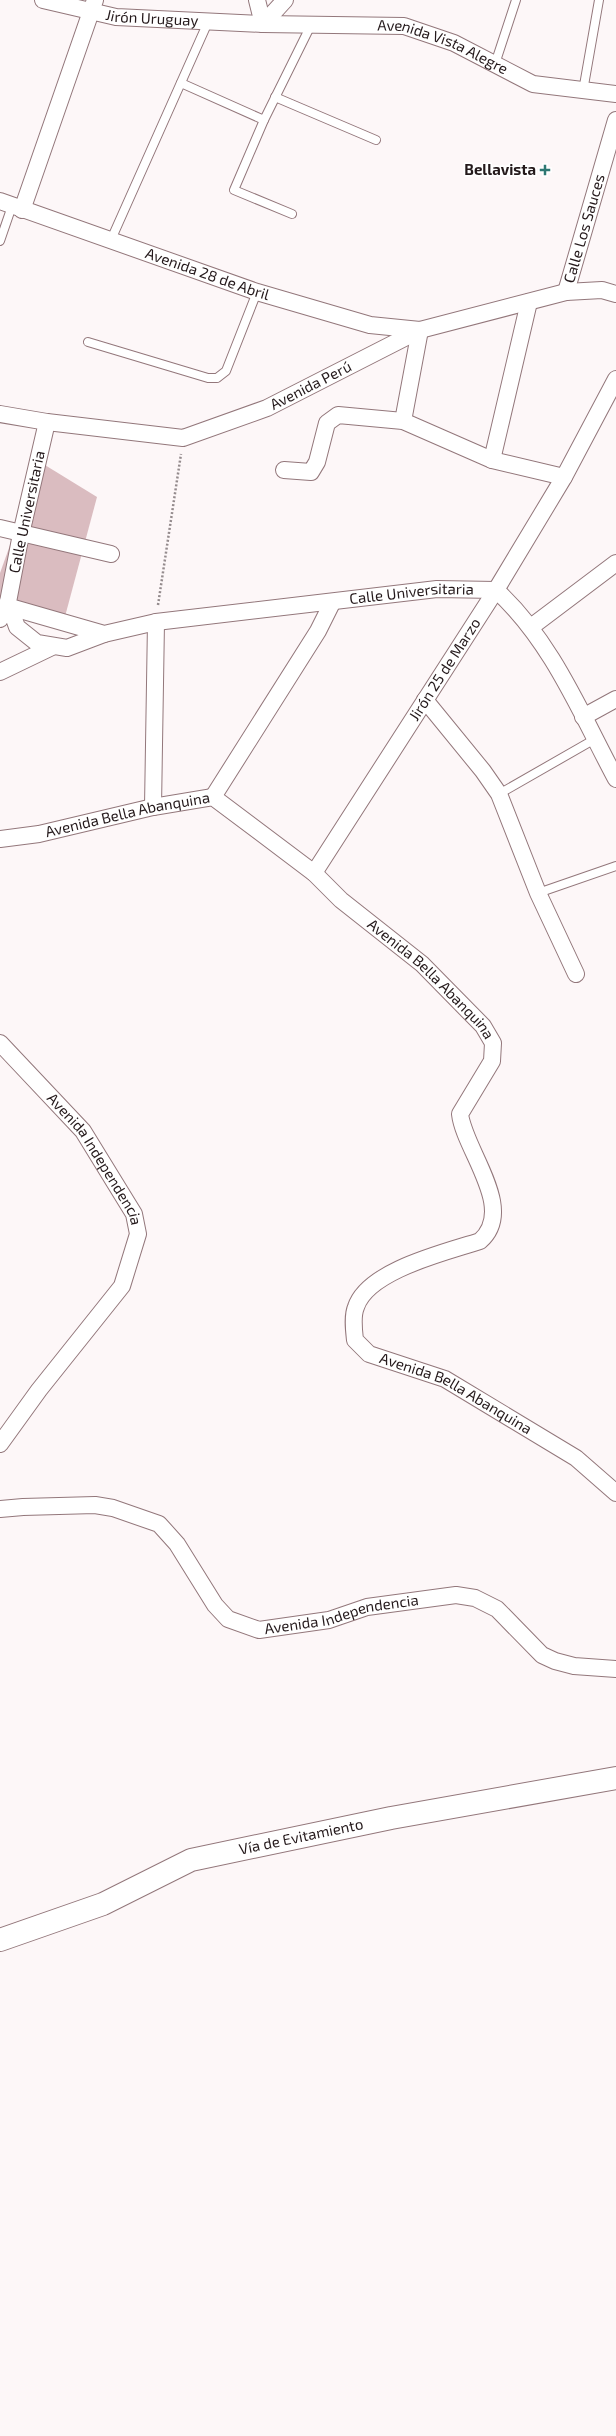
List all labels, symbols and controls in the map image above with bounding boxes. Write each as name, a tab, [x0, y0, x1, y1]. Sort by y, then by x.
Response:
street label: Jirón Uruguay	[104, 5, 199, 29]
street label: Avenida Vista Alegre	[377, 16, 511, 78]
place label: Bellavista	[464, 160, 536, 178]
marker: Bellavista	[539, 164, 551, 176]
street label: Calle Los Sauces	[559, 172, 608, 285]
street label: Avenida 28 de Abril	[143, 243, 272, 303]
street label: Avenida Perú	[267, 357, 354, 413]
street label: Calle Universitaria	[4, 449, 48, 575]
street label: Calle Universitaria	[348, 579, 474, 607]
street label: Jirón 25 de Marzo	[404, 614, 484, 724]
street label: Avenida Bella Abanquina	[43, 788, 211, 840]
street label: Avenida Bella Abanquina	[364, 915, 499, 1042]
street label: Avenida Independencia	[44, 1089, 146, 1227]
street label: Avenida Bella Abanquina	[378, 1348, 535, 1437]
street label: Avenida Independencia	[263, 1590, 419, 1637]
street label: Vía de Evitamiento	[237, 1814, 365, 1858]

